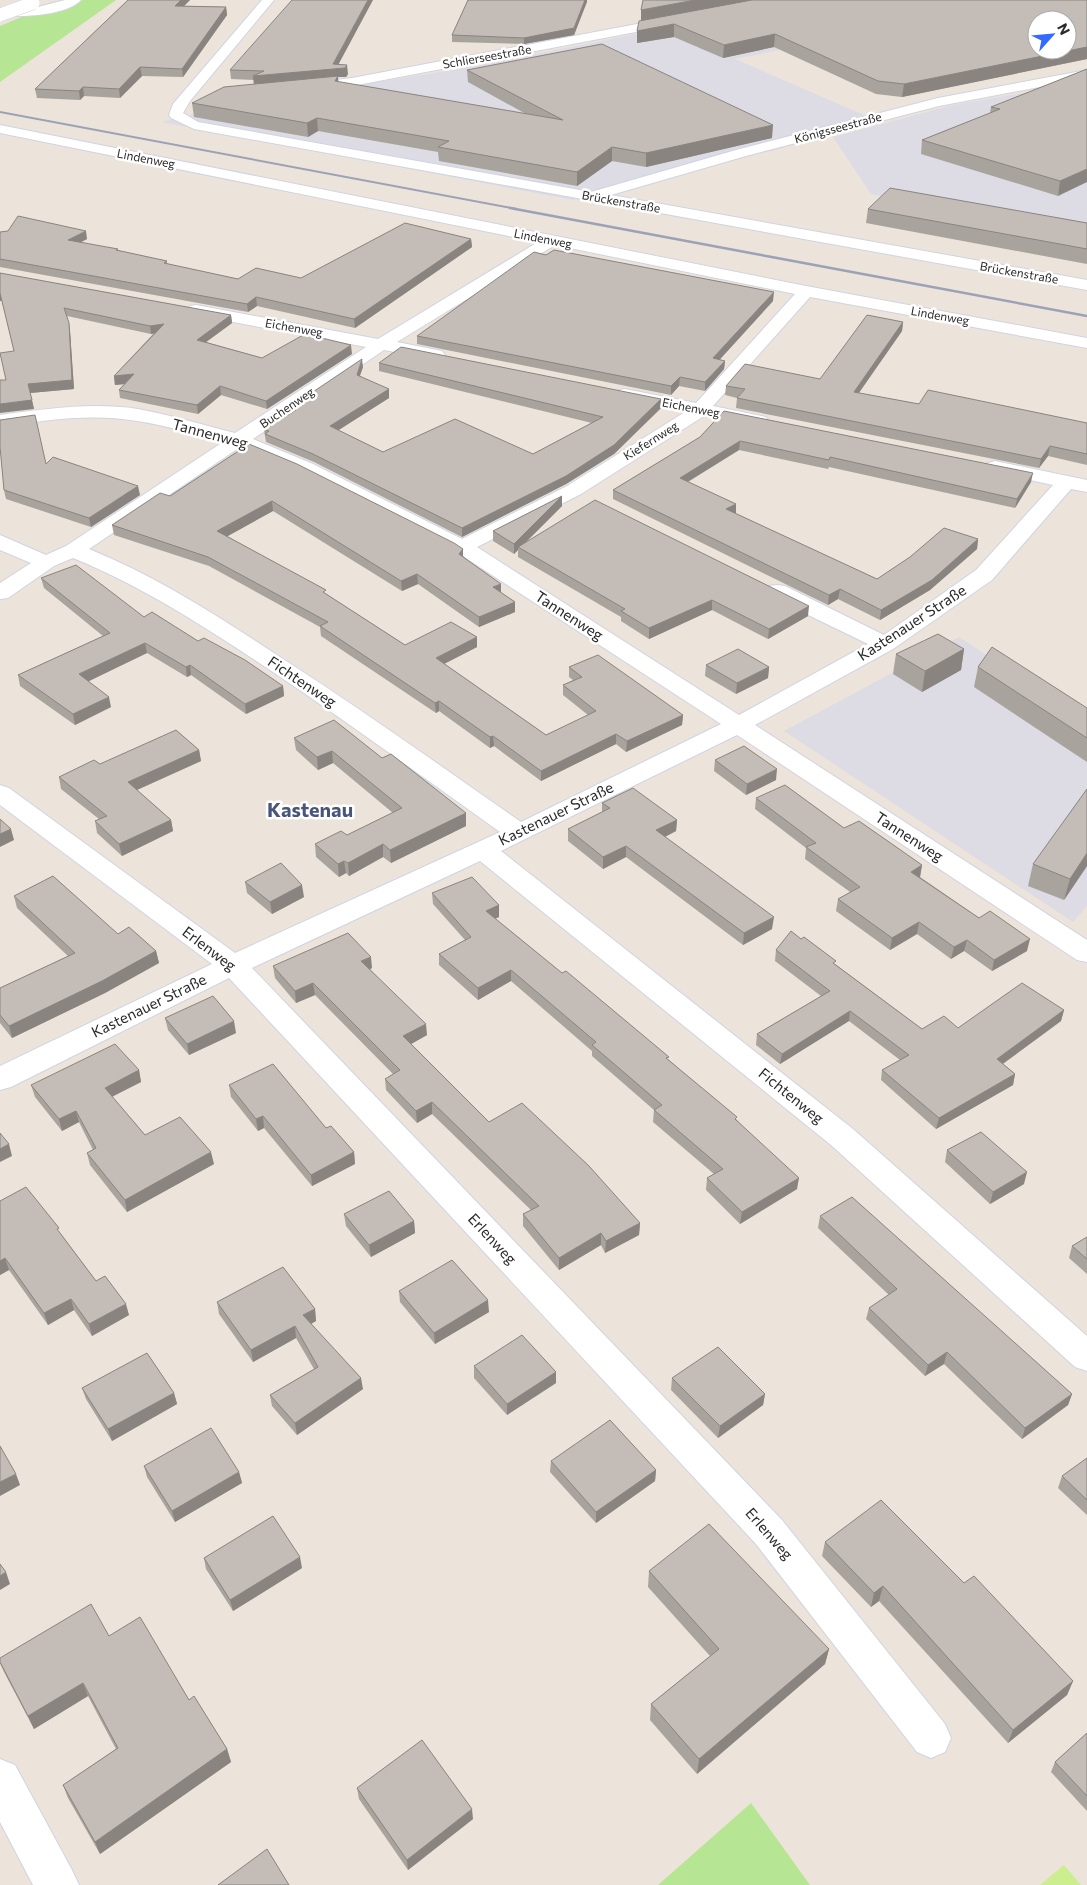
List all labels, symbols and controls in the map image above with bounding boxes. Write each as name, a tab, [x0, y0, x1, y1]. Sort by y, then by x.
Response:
north arrow	[1027, 10, 1077, 60]
text: N	[1054, 20, 1074, 37]
street label: Schlierseestraße	[441, 41, 532, 71]
street label: Königsseestraße	[793, 109, 883, 145]
street label: Lindenweg	[116, 146, 177, 171]
street label: Brückenstraße	[581, 187, 662, 215]
street label: Lindenweg	[513, 226, 574, 251]
street label: Brückenstraße	[979, 258, 1060, 286]
street label: Lindenweg	[910, 303, 971, 327]
street label: Eichenweg	[264, 315, 325, 339]
street label: Buchenweg	[257, 384, 317, 430]
street label: Eichenweg	[661, 395, 722, 420]
street label: Tannenweg	[171, 414, 250, 452]
street label: Kiefernweg	[621, 418, 681, 462]
street label: Kastenauer Straße	[854, 580, 969, 664]
street label: Tannenweg	[532, 587, 607, 644]
street label: Fichtenweg	[265, 652, 340, 711]
street label: Kastenauer Straße	[495, 777, 616, 849]
district label: Kastenau	[267, 797, 353, 821]
street label: Tannenweg	[872, 808, 947, 865]
street label: Erlenweg	[179, 922, 240, 974]
street label: Kastenauer Straße	[88, 969, 209, 1041]
street label: Fichtenweg	[755, 1063, 828, 1127]
street label: Erlenweg	[465, 1209, 521, 1267]
street label: Erlenweg	[742, 1504, 797, 1563]

